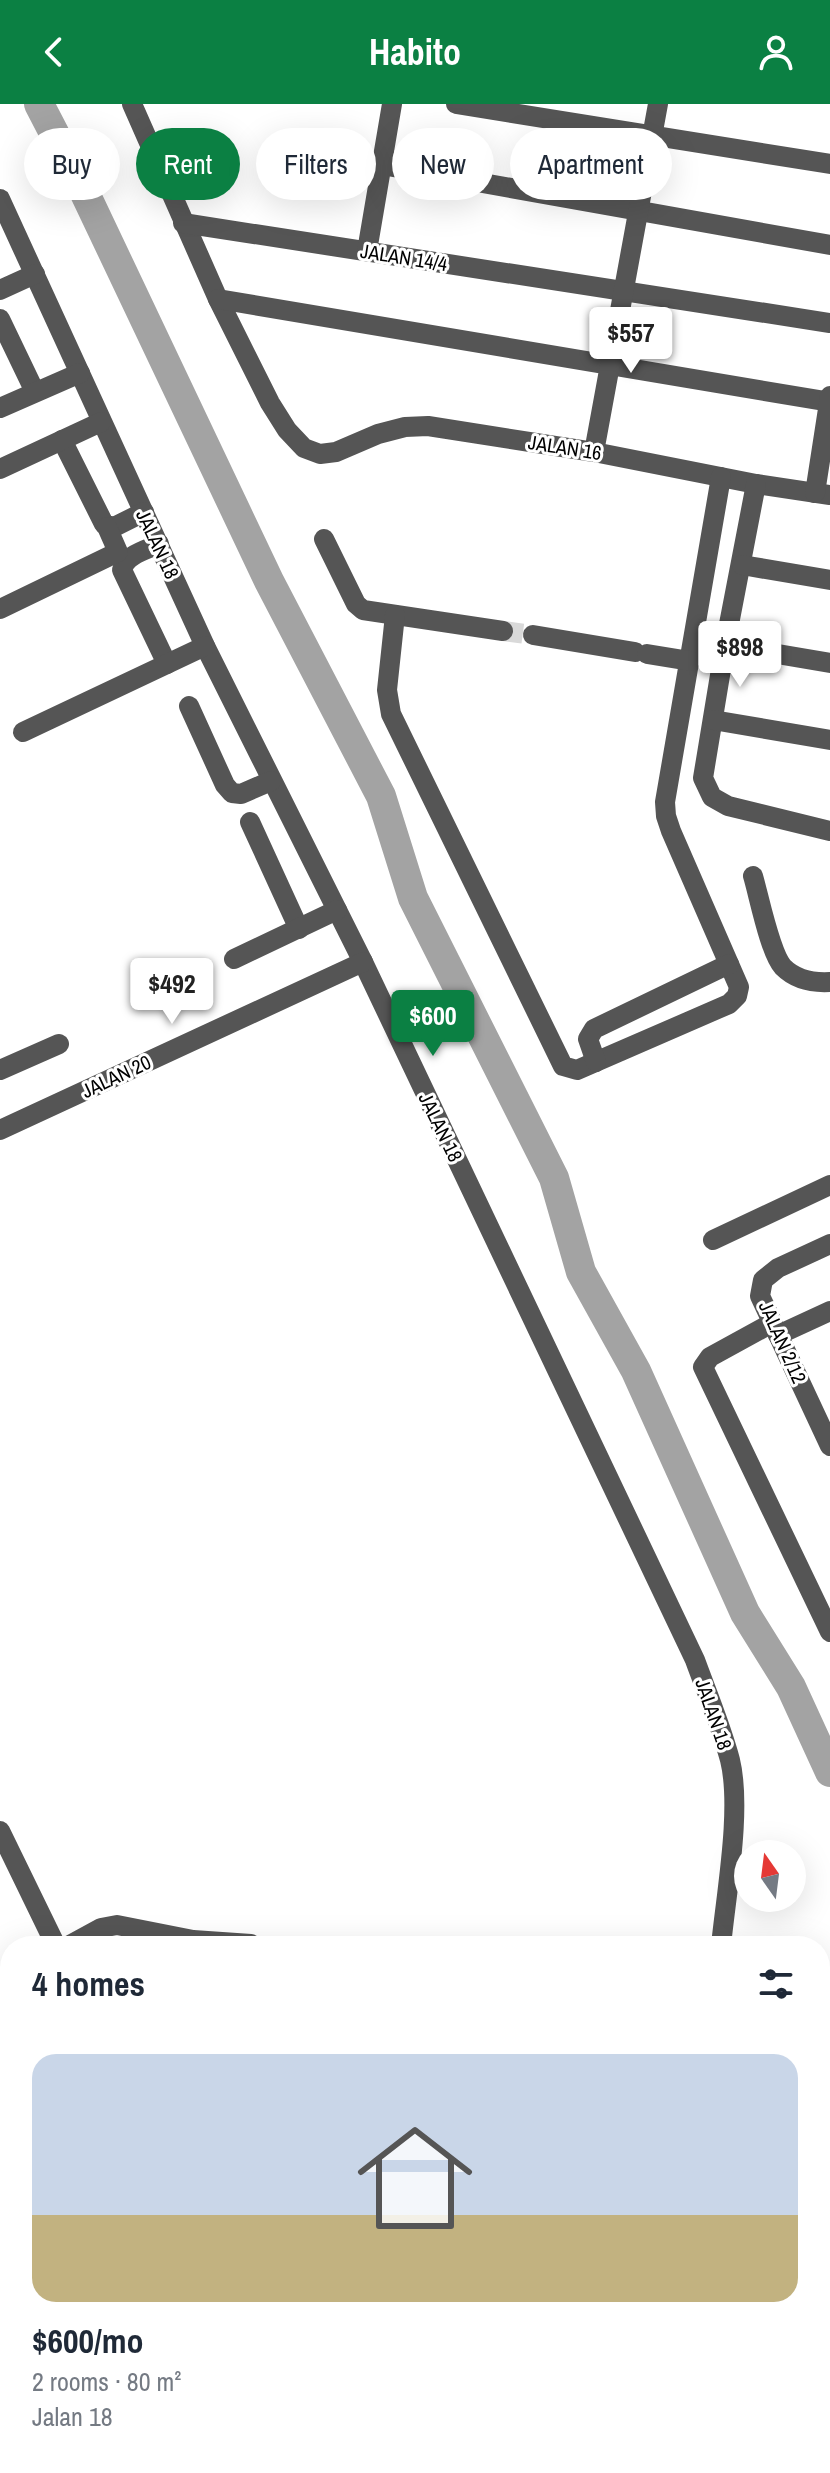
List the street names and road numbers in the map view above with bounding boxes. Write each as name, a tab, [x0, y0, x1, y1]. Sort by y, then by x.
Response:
street label: JALAN 14/4	[359, 237, 449, 277]
street label: JALAN 16	[526, 428, 604, 466]
street label: JALAN 18	[130, 505, 186, 583]
street label: JALAN 20	[77, 1048, 155, 1104]
street label: JALAN 18	[413, 1088, 469, 1166]
street label: JALAN 2/12	[753, 1297, 813, 1387]
street label: JALAN 18	[689, 1675, 739, 1753]

